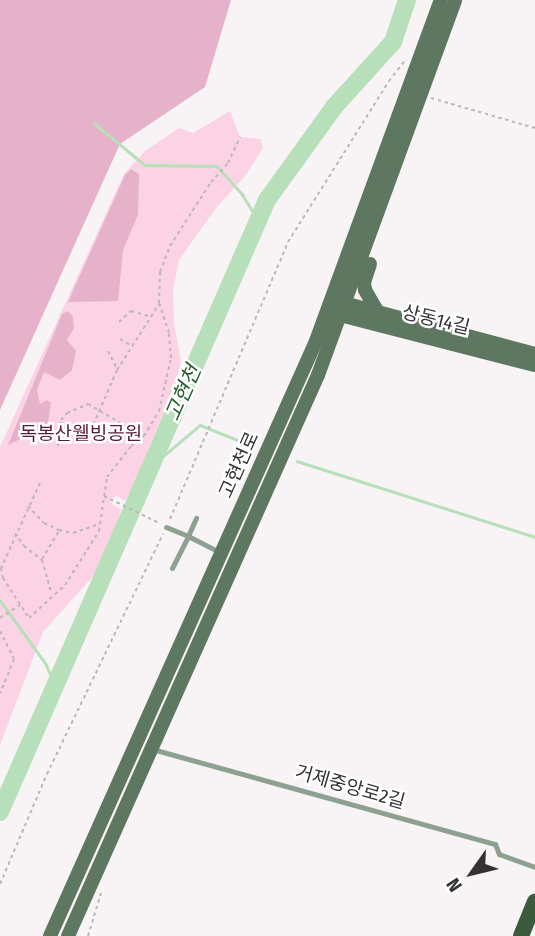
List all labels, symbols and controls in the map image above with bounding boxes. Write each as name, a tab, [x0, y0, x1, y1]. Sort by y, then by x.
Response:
street label: 상동14길	[400, 301, 472, 339]
water label: 고현천	[160, 361, 206, 425]
park label: 독봉산웰빙공원	[20, 423, 142, 445]
street label: 고현천로	[214, 428, 264, 502]
street label: 거제중앙로2길	[292, 760, 408, 814]
north arrow	[437, 838, 507, 908]
text: N	[441, 874, 467, 896]

